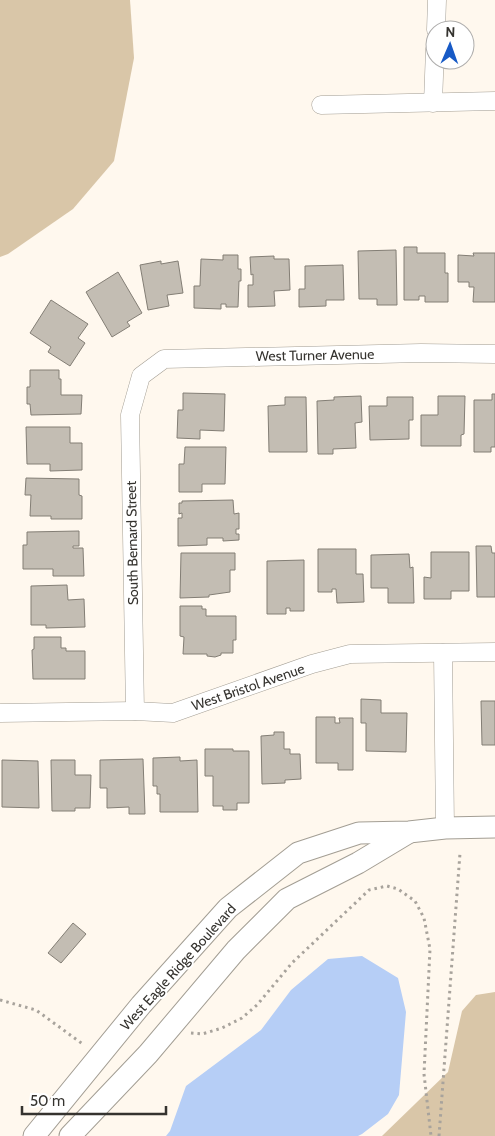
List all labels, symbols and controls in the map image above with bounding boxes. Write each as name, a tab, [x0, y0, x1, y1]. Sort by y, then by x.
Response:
north arrow	[425, 20, 475, 70]
text: N	[445, 23, 456, 41]
street label: West Turner Avenue	[256, 345, 374, 365]
street label: South Bernard Street	[122, 480, 142, 605]
street label: West Bristol Avenue	[189, 659, 307, 715]
street label: West Eagle Ridge Boulevard	[116, 900, 240, 1034]
scale bar	[22, 1084, 166, 1116]
text: 50 m	[30, 1092, 65, 1110]

